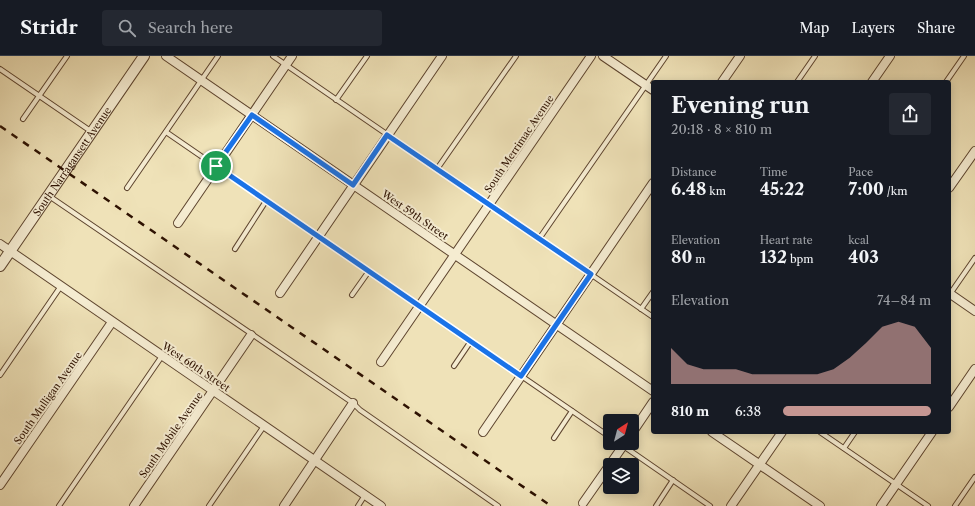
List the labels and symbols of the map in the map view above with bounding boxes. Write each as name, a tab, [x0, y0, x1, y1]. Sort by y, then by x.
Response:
street label: South Merrimac Avenue	[481, 92, 557, 195]
street label: South Narragansett Avenue	[30, 104, 114, 218]
pin	[199, 149, 233, 183]
street label: West 59th Street	[378, 187, 451, 243]
street label: West 60th Street	[159, 339, 233, 395]
street label: South Mulligan Avenue	[11, 349, 85, 447]
street label: South Mobile Avenue	[136, 389, 206, 481]
north arrow	[603, 414, 639, 450]

